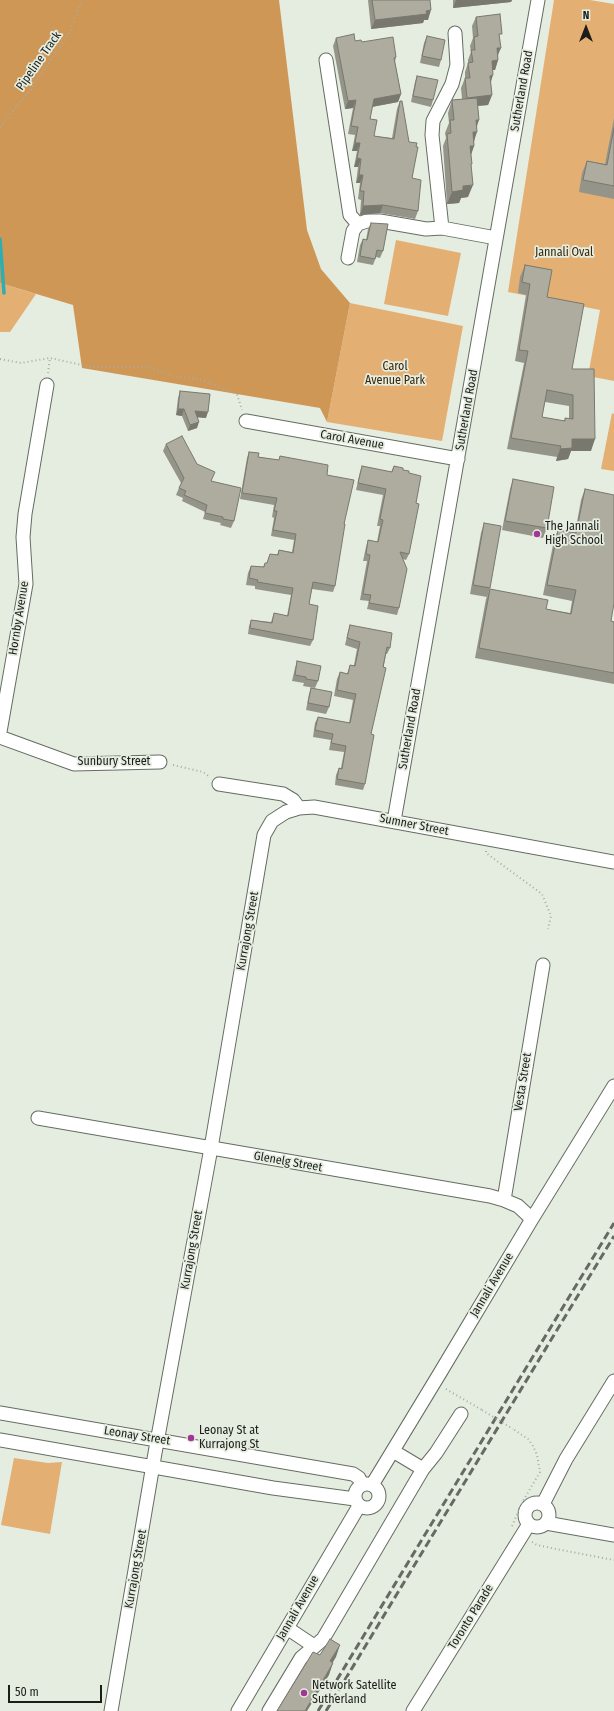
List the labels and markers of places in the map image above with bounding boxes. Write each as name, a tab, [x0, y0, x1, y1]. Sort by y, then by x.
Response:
place label: The Jannali High School	[545, 520, 603, 548]
marker: The Jannali High School	[532, 529, 542, 539]
place label: Leonay St at Kurrajong St	[199, 1424, 259, 1452]
marker: Leonay St at Kurrajong St	[186, 1433, 196, 1443]
place label: Network Satellite Sutherland	[312, 1679, 396, 1707]
marker: Network Satellite Sutherland	[299, 1688, 309, 1698]

